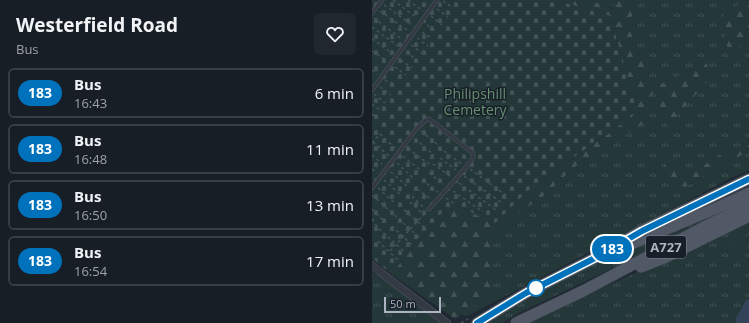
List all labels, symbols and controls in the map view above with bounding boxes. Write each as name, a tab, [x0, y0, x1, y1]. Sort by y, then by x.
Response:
text: Westerfield Road	[16, 12, 178, 38]
button: heart	[314, 13, 356, 55]
text: Bus	[16, 40, 39, 58]
text: Bus	[74, 74, 101, 94]
text: 183	[28, 83, 52, 102]
text: 6 min	[315, 83, 354, 103]
park label: Philipshill Cemetery	[443, 84, 508, 119]
text: 16:43	[74, 94, 107, 112]
text: Bus	[74, 130, 101, 150]
text: 183	[28, 139, 52, 158]
text: 11 min	[306, 139, 354, 159]
text: 16:48	[74, 150, 107, 168]
text: Bus	[74, 186, 101, 206]
text: 183	[28, 195, 52, 214]
text: 13 min	[306, 195, 354, 215]
text: 16:50	[74, 206, 107, 224]
line badge: 183	[589, 236, 635, 262]
road number: A727	[646, 236, 686, 258]
text: 183	[600, 239, 624, 258]
text: Bus	[74, 242, 101, 262]
text: 183	[28, 251, 52, 270]
text: 17 min	[306, 251, 354, 271]
text: 16:54	[74, 262, 107, 280]
unlabelled marker	[527, 279, 545, 297]
scale bar	[384, 295, 441, 314]
text: 50 m	[390, 296, 416, 311]

